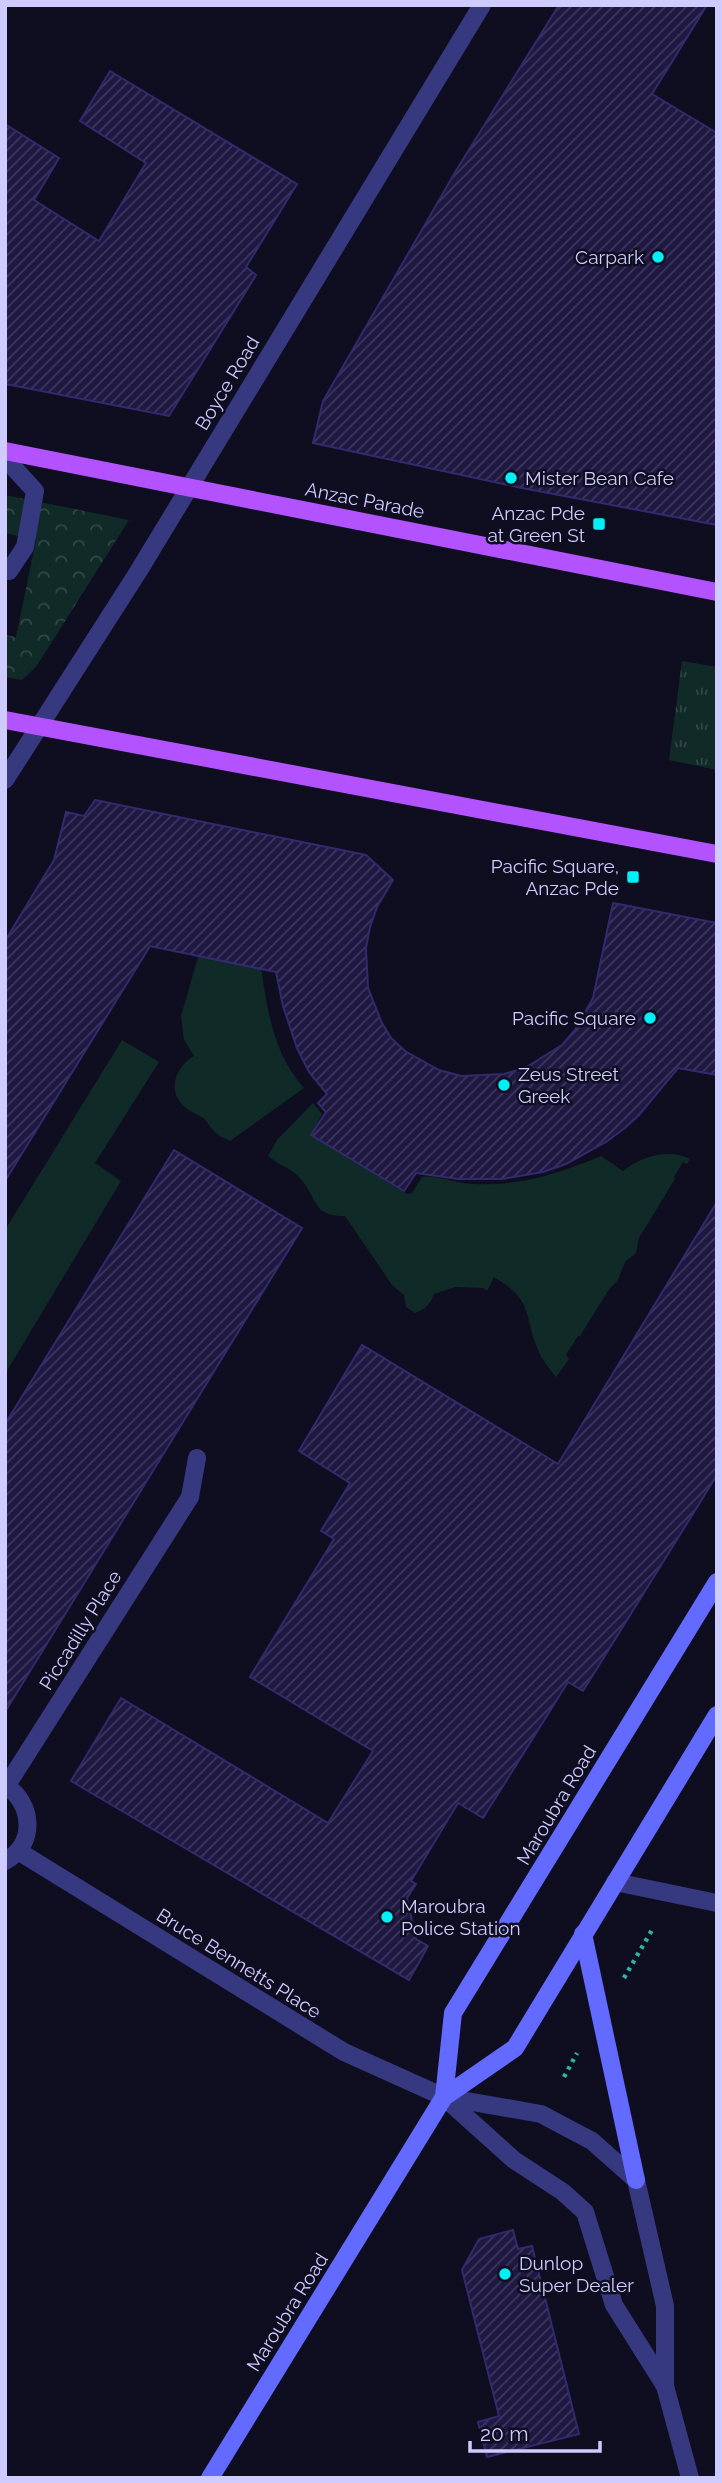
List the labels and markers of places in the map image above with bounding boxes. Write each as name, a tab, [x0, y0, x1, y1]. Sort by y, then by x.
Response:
place label: Carpark	[575, 246, 644, 268]
marker: Carpark	[650, 249, 666, 265]
place label: Mister Bean Cafe	[525, 467, 674, 489]
marker: Mister Bean Cafe	[503, 470, 519, 486]
place label: Anzac Pde at Green St	[488, 502, 586, 546]
marker: Anzac Pde at Green St	[591, 516, 607, 532]
place label: Pacific Square, Anzac Pde	[491, 855, 619, 899]
marker: Pacific Square, Anzac Pde	[625, 869, 641, 885]
place label: Pacific Square	[512, 1007, 636, 1029]
marker: Pacific Square	[642, 1010, 658, 1026]
place label: Zeus Street Greek	[518, 1063, 619, 1107]
marker: Zeus Street Greek	[496, 1077, 512, 1093]
place label: Maroubra Police Station	[401, 1895, 520, 1939]
marker: Maroubra Police Station	[379, 1909, 395, 1925]
place label: Dunlop Super Dealer	[519, 2252, 634, 2296]
marker: Dunlop Super Dealer	[497, 2266, 513, 2282]

